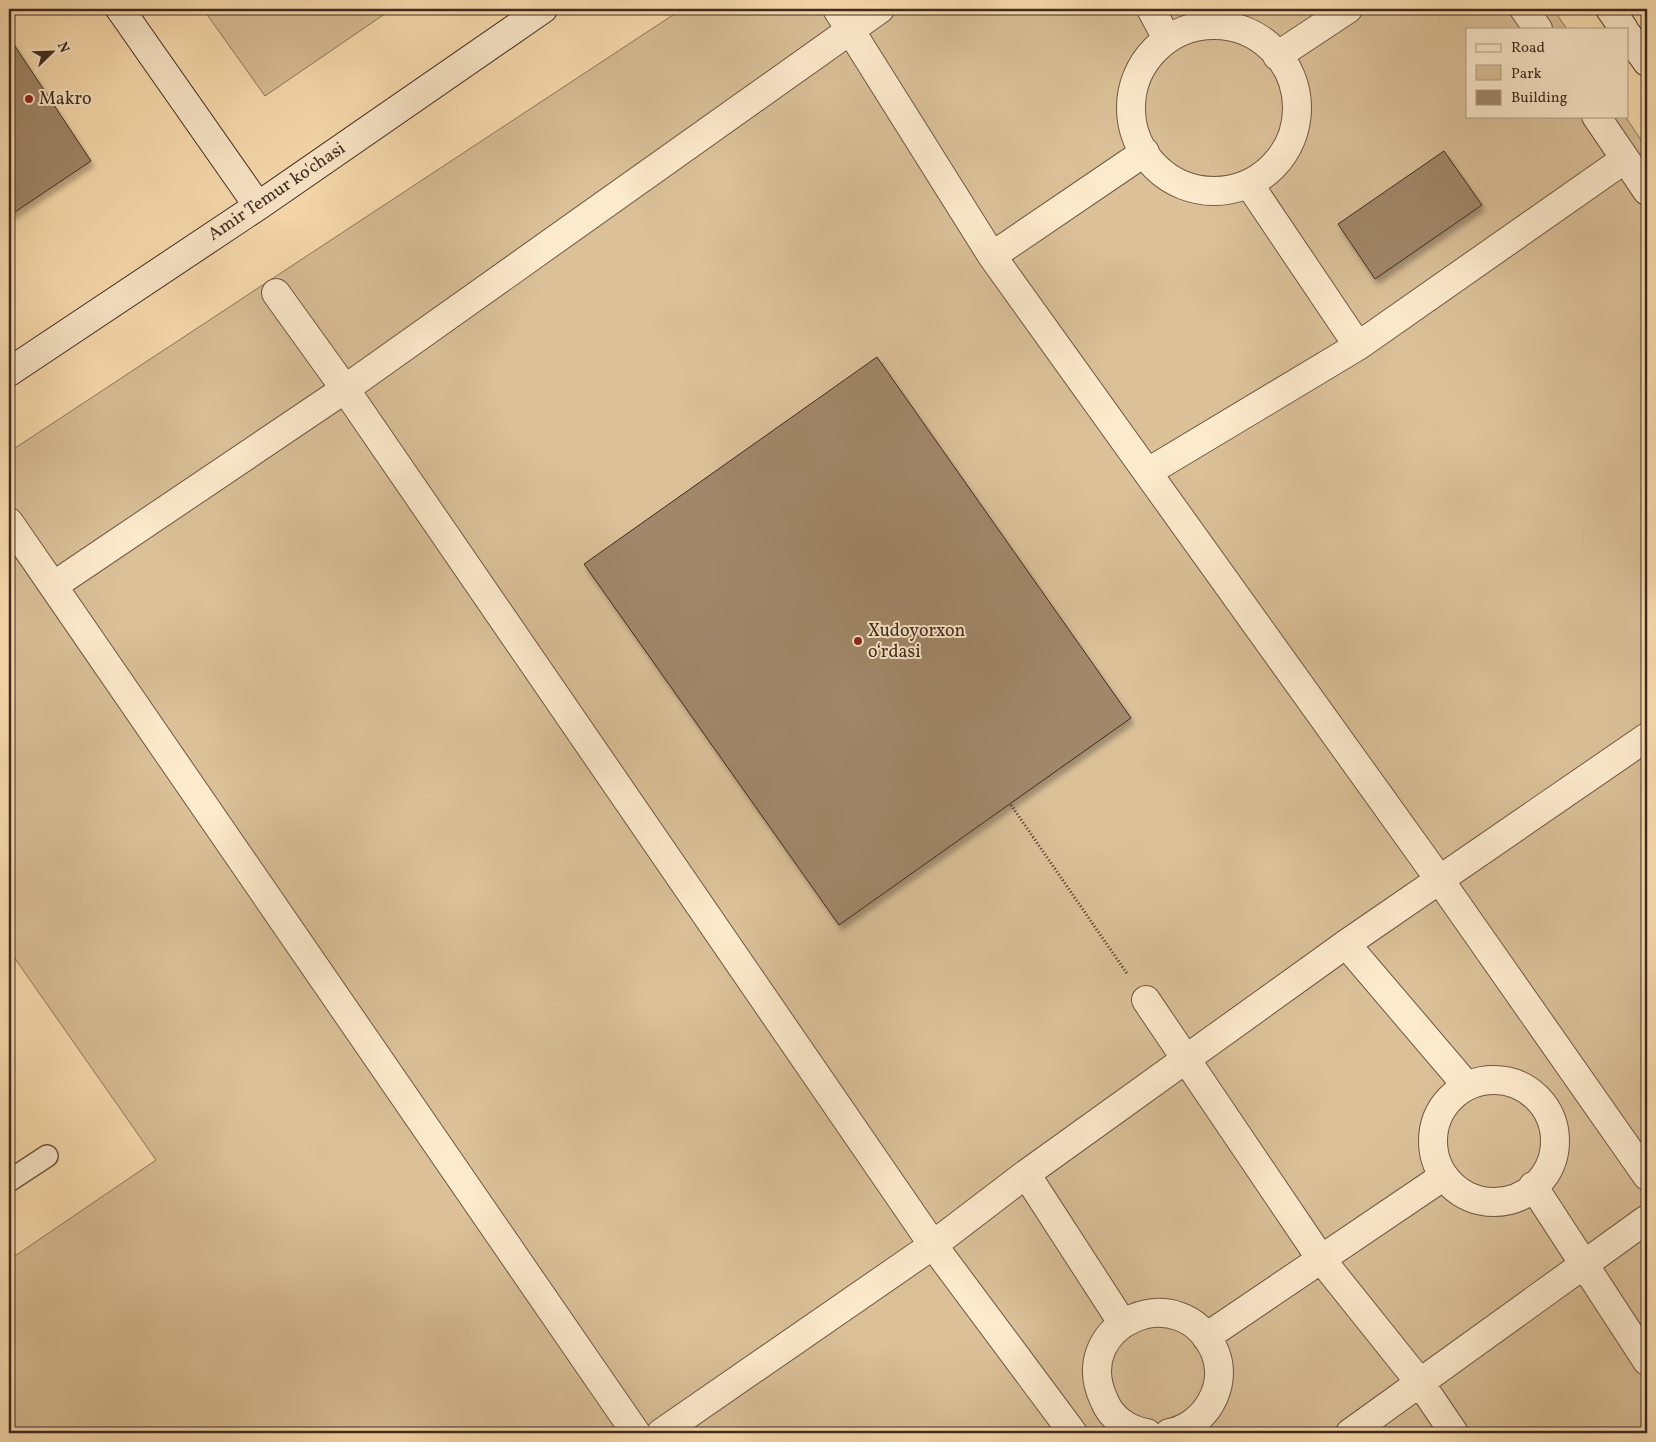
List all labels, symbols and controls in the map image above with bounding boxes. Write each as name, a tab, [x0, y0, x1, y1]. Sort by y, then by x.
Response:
north arrow	[28, 28, 78, 78]
legend	[1466, 28, 1628, 118]
text: Road	[1511, 38, 1545, 59]
text: N	[52, 39, 73, 56]
text: Park	[1511, 64, 1542, 85]
place label: Makro	[39, 87, 92, 112]
text: Building	[1511, 88, 1568, 109]
marker: Makro	[23, 93, 35, 105]
street label: Amir Temur ko'chasi	[203, 137, 351, 247]
place label: Xudoyorxon oʻrdasi	[868, 619, 966, 665]
marker: Xudoyorxon oʻrdasi	[852, 635, 864, 647]

